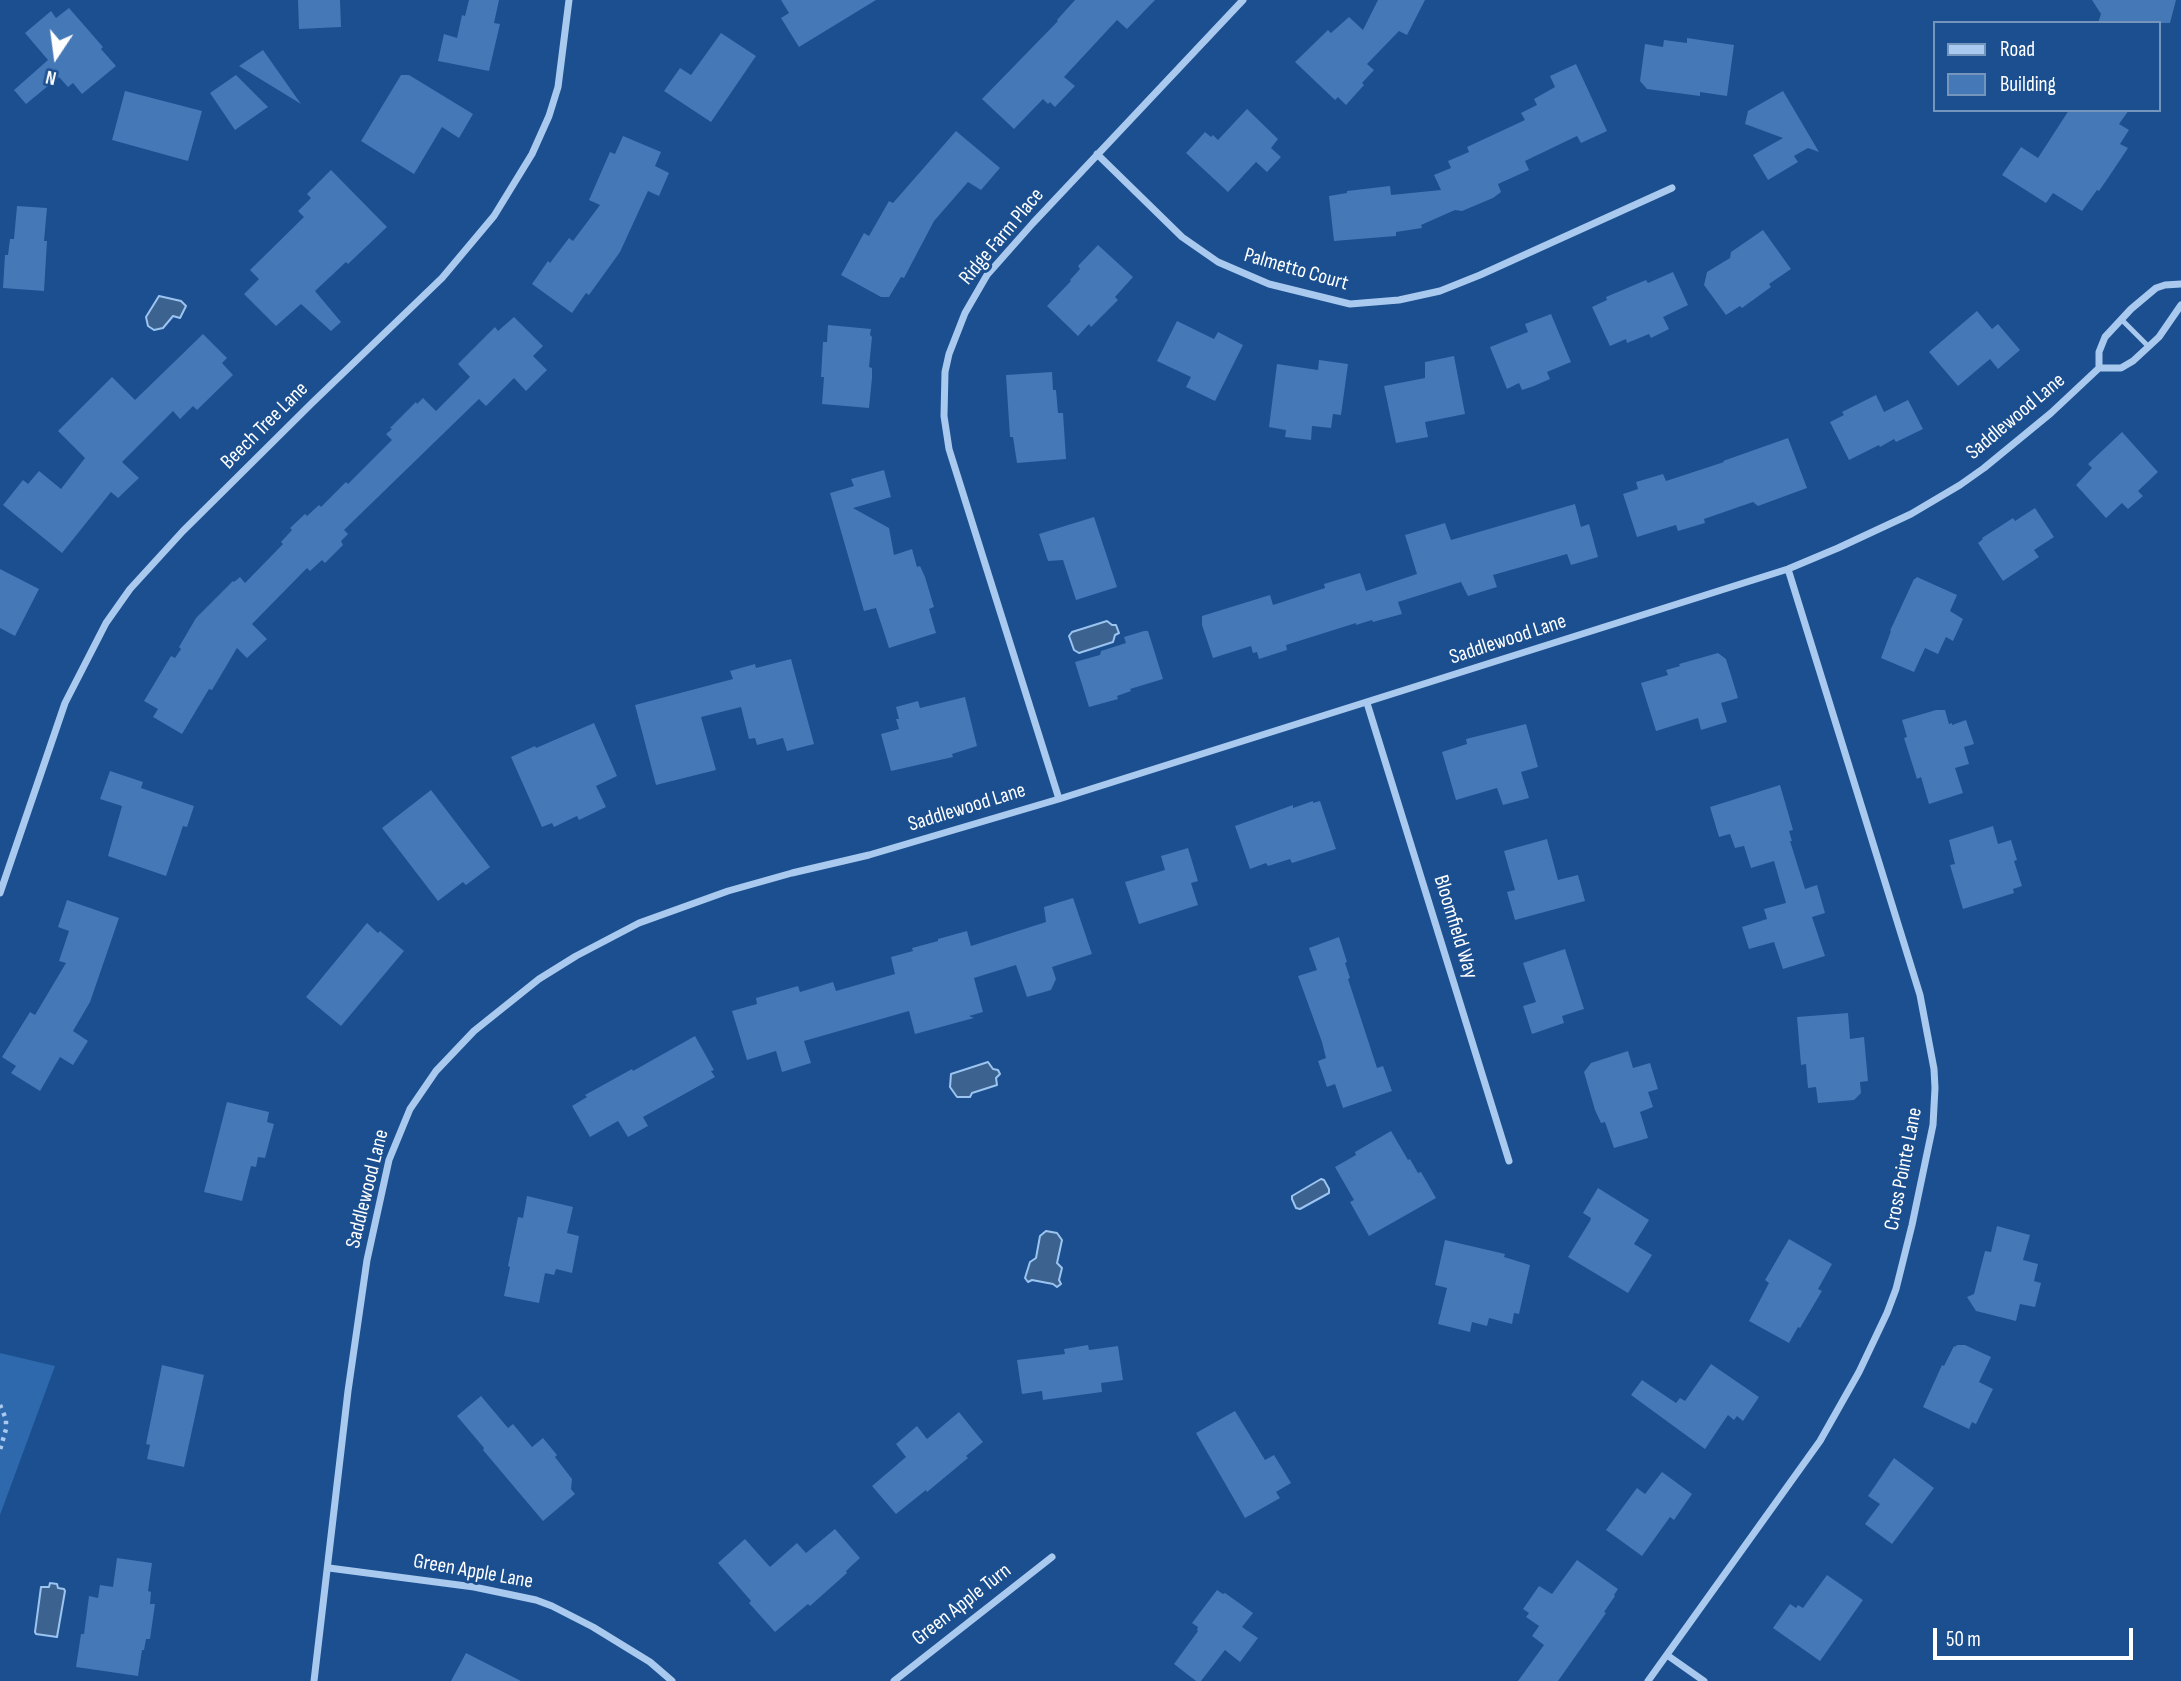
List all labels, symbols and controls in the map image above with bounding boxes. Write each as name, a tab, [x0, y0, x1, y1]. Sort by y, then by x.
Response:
north arrow	[21, 21, 91, 91]
legend	[1932, 21, 2160, 112]
text: Road	[2000, 37, 2035, 62]
text: N	[44, 65, 59, 89]
text: Building	[2000, 72, 2056, 97]
street label: Ridge Farm Place	[954, 183, 1050, 291]
street label: Palmetto Court	[1241, 243, 1351, 297]
street label: Saddlewood Lane	[1961, 368, 2071, 466]
street label: Beech Tree Lane	[216, 377, 314, 475]
street label: Saddlewood Lane	[1446, 609, 1570, 671]
street label: Saddlewood Lane	[905, 778, 1029, 838]
street label: Bloomfield Way	[1427, 872, 1483, 982]
street label: Cross Pointe Lane	[1880, 1105, 1928, 1233]
street label: Saddlewood Lane	[341, 1127, 395, 1251]
street label: Green Apple Lane	[411, 1549, 535, 1595]
street label: Green Apple Turn	[907, 1559, 1017, 1651]
scale bar	[1936, 1614, 2136, 1658]
text: 50 m	[1946, 1627, 1981, 1652]

